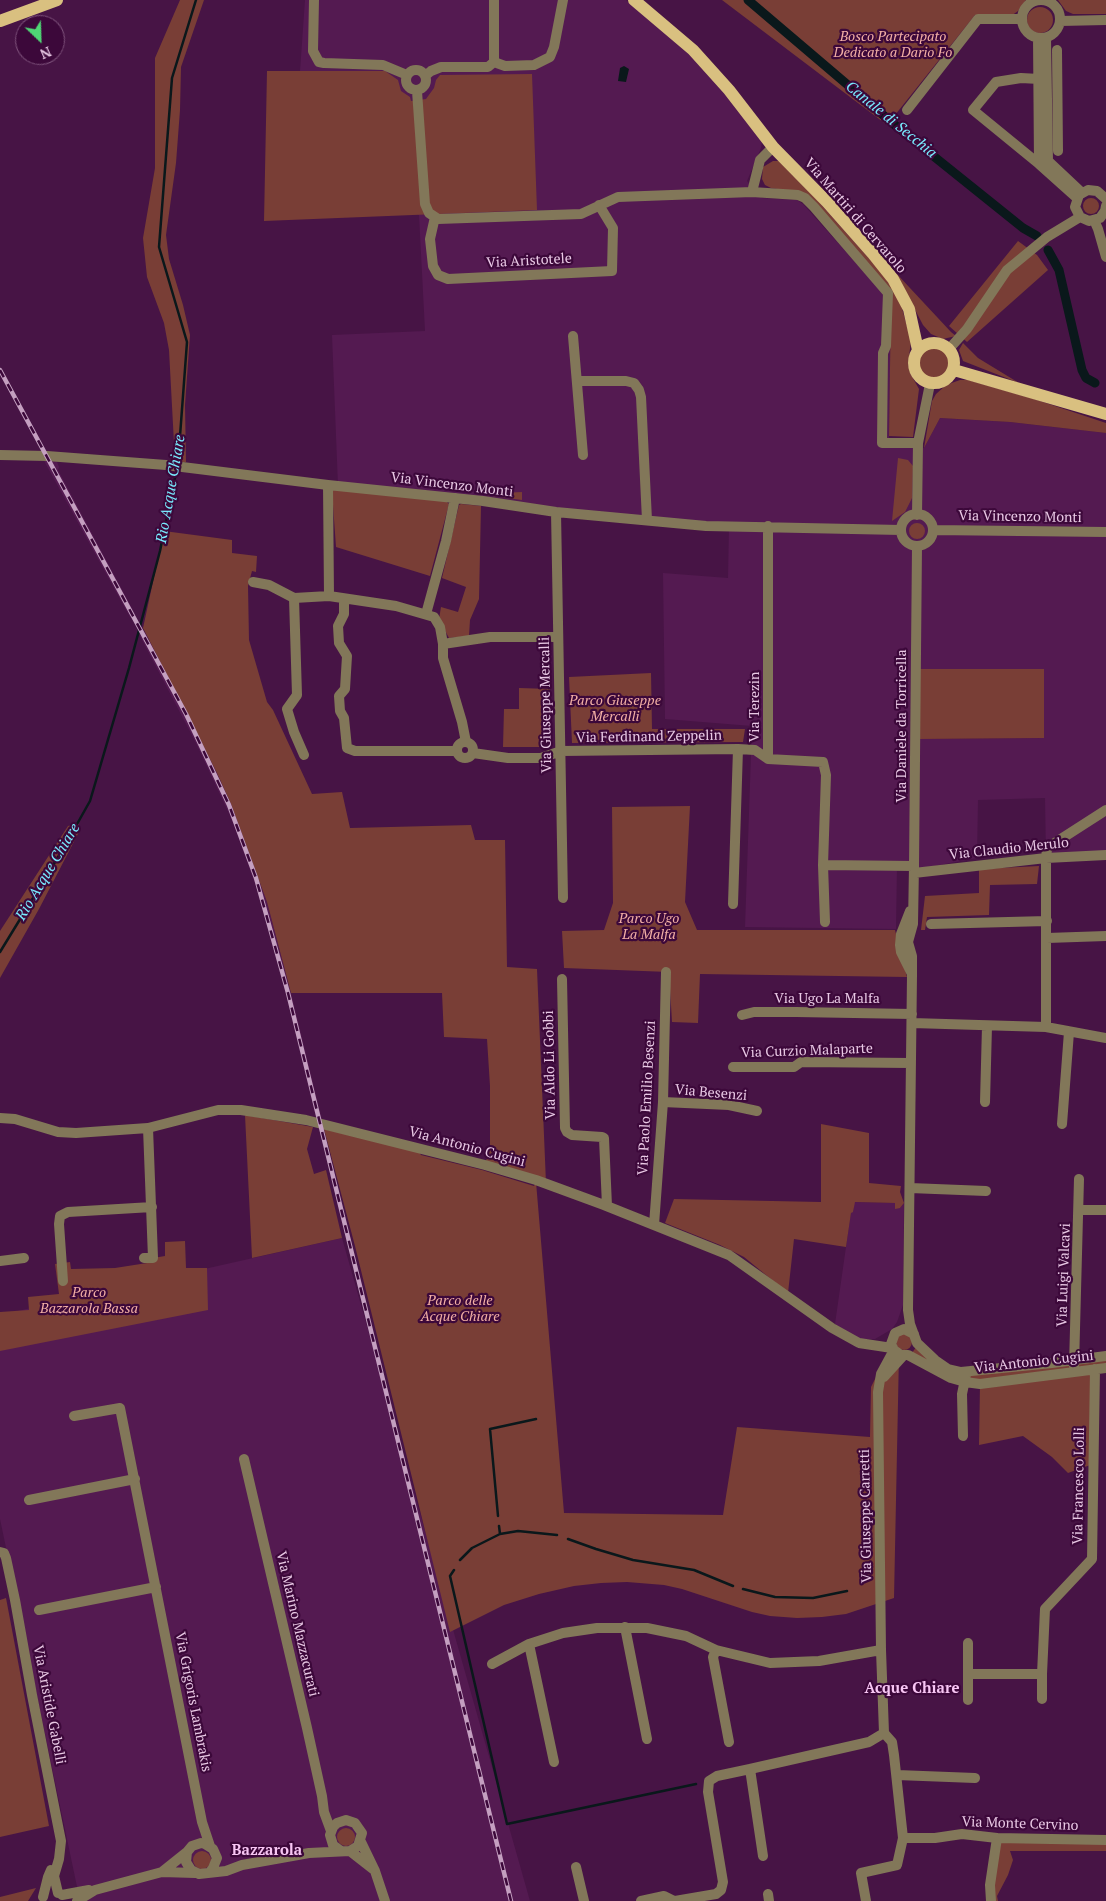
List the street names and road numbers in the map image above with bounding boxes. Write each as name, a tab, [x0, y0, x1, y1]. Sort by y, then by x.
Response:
street label: Via Martiri di Cervarolo	[800, 155, 910, 277]
street label: Via Aristotele	[486, 250, 572, 272]
street label: Via Vincenzo Monti	[390, 469, 514, 501]
street label: Via Vincenzo Monti	[958, 508, 1082, 526]
street label: Via Giuseppe Mercalli	[536, 637, 556, 773]
street label: Via Daniele da Torricella	[894, 649, 910, 803]
street label: Via Terezin	[747, 672, 763, 742]
street label: Via Ferdinand Zeppelin	[576, 727, 722, 747]
street label: Via Claudio Merulo	[948, 834, 1070, 864]
street label: Via Ugo La Malfa	[774, 991, 880, 1007]
street label: Via Aldo Li Gobbi	[541, 1010, 559, 1120]
street label: Via Paolo Emilio Besenzi	[635, 1020, 659, 1176]
street label: Via Curzio Malaparte	[741, 1040, 873, 1062]
street label: Via Besenzi	[674, 1081, 748, 1105]
street label: Via Antonio Cugini	[407, 1123, 527, 1171]
street label: Via Luigi Valcavi	[1054, 1223, 1074, 1327]
street label: Via Antonio Cugini	[973, 1347, 1095, 1377]
street label: Via Francesco Lolli	[1070, 1427, 1088, 1545]
street label: Via Giuseppe Carretti	[856, 1449, 876, 1583]
street label: Via Marino Mazzacurati	[272, 1550, 322, 1698]
street label: Via Grigoris Lambrakis	[171, 1631, 215, 1773]
street label: Via Aristide Gabelli	[29, 1644, 69, 1766]
street label: Via Monte Cervino	[961, 1814, 1079, 1834]

